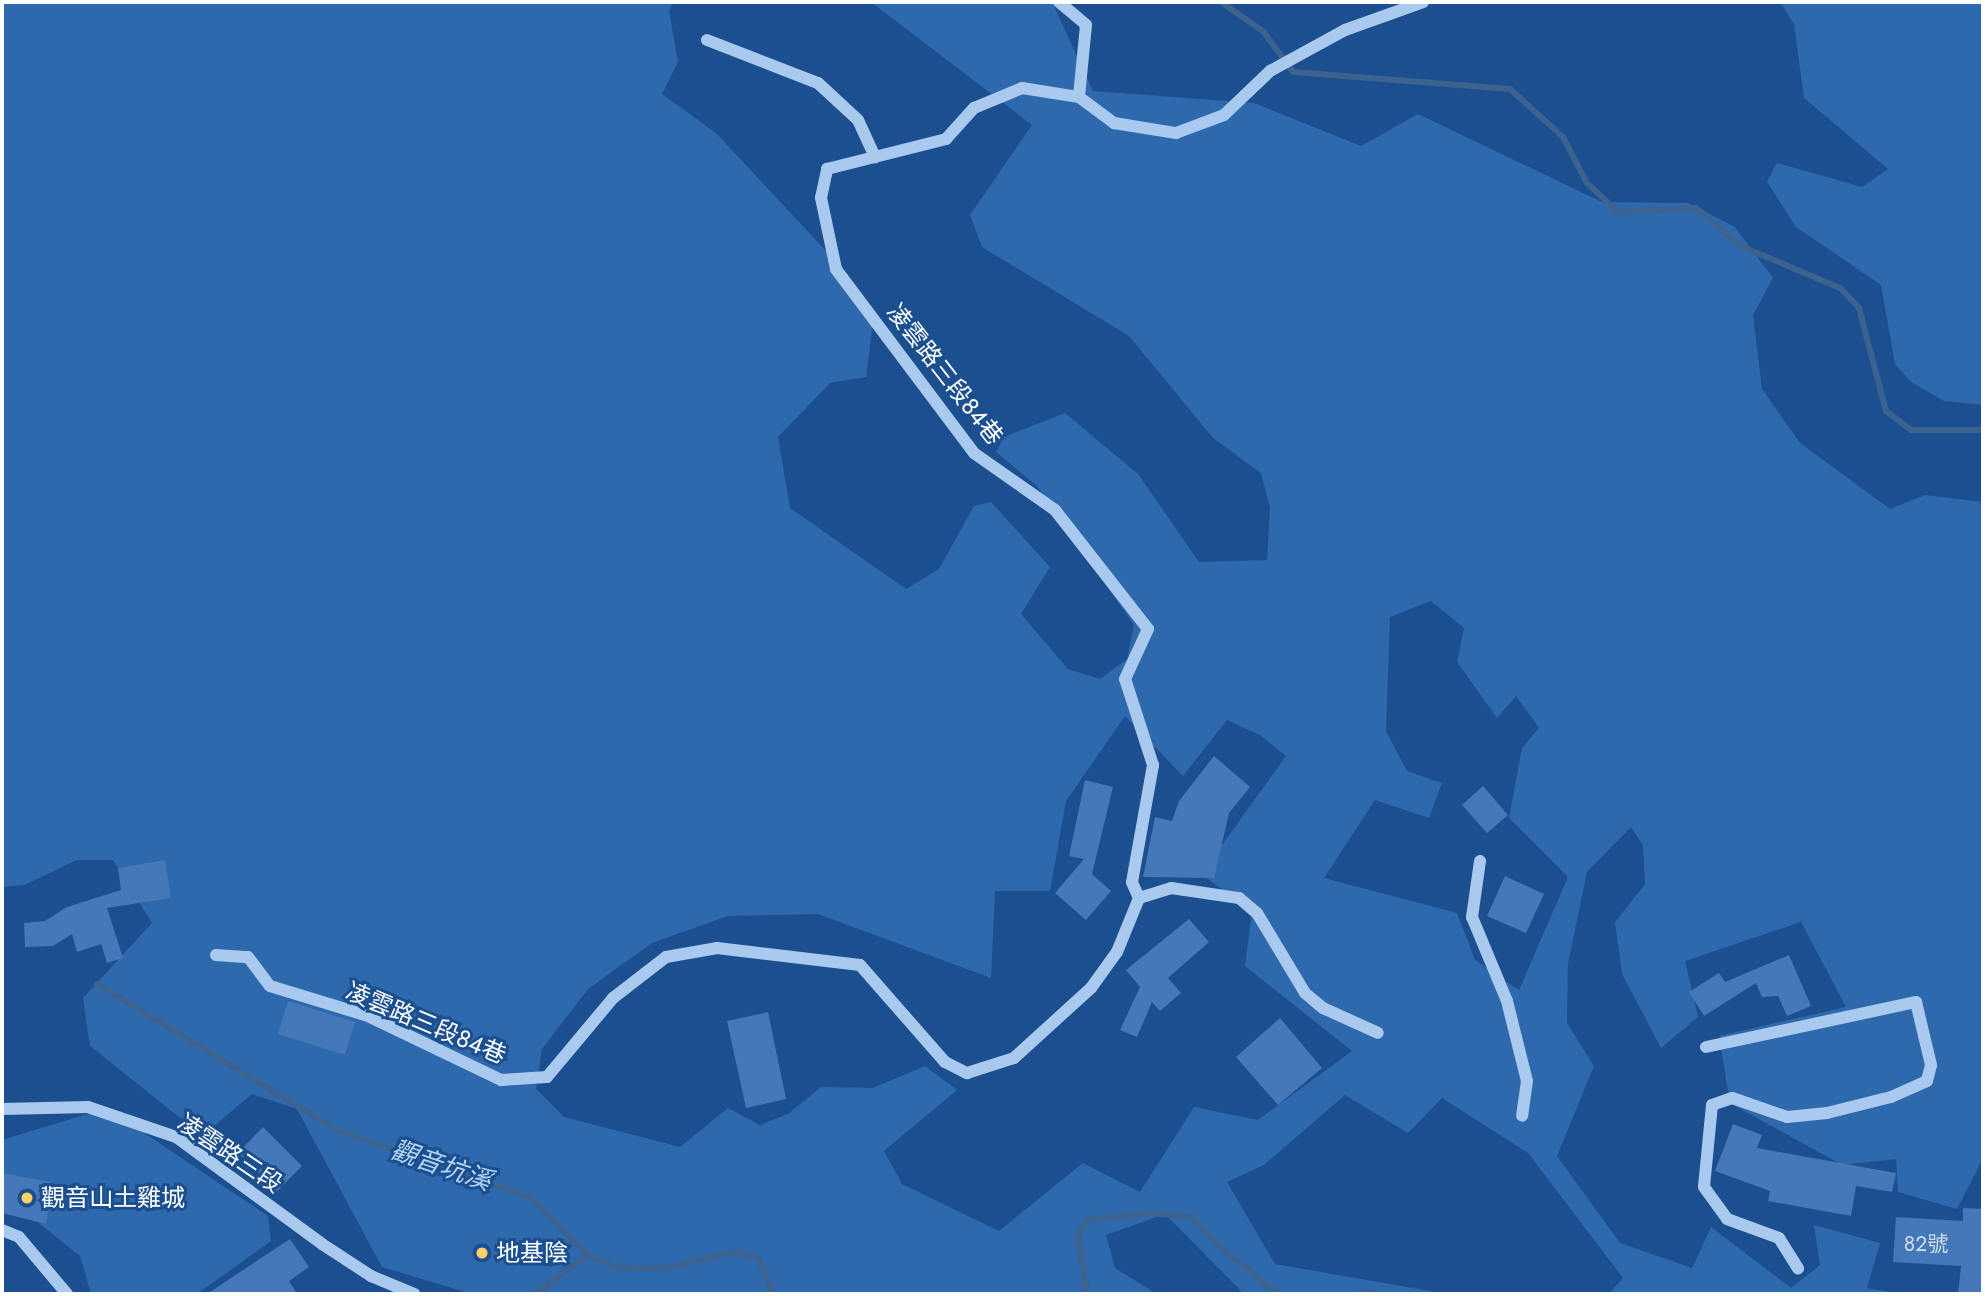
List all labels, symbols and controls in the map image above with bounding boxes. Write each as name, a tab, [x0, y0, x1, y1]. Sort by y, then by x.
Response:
street label: 凌雲路三段84巷	[881, 298, 1009, 450]
street label: 凌雲路三段84巷	[342, 976, 510, 1070]
street label: 凌雲路三段	[172, 1108, 288, 1198]
water label: 觀音坑溪	[387, 1134, 495, 1198]
place label: 觀音山土雞城	[41, 1184, 185, 1212]
marker: 觀音山土雞城	[19, 1190, 35, 1206]
house number: 82號	[1904, 1231, 1948, 1257]
place label: 地基陰	[496, 1239, 568, 1267]
marker: 地基陰	[474, 1245, 490, 1261]

